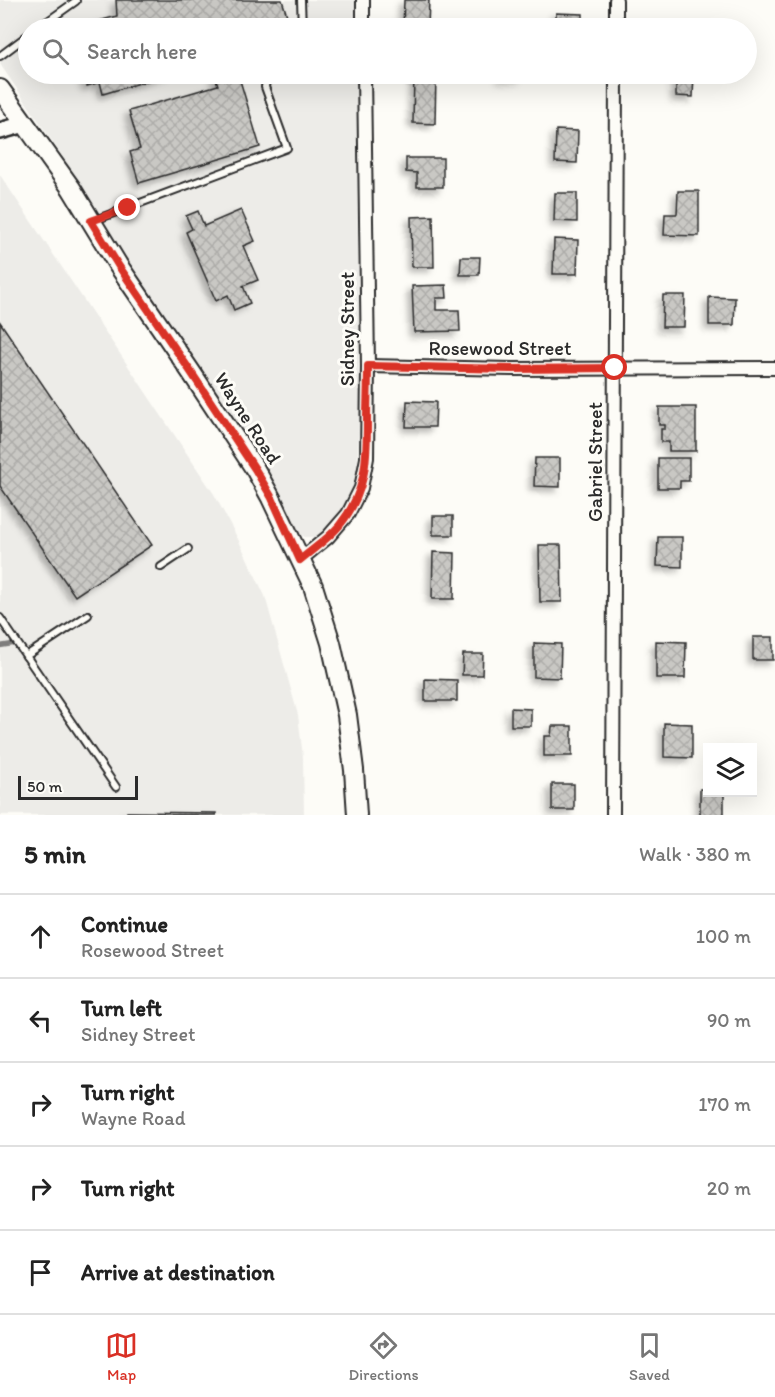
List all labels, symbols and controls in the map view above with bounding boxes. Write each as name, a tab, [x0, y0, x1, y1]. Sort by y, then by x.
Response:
search box	[18, 18, 757, 84]
icon: search	[39, 35, 72, 68]
text: Search here	[87, 38, 197, 65]
route end	[114, 194, 140, 220]
street label: Sidney Street	[335, 272, 359, 386]
street label: Rosewood Street	[429, 336, 571, 360]
route start	[601, 354, 627, 380]
street label: Wayne Road	[209, 368, 287, 468]
street label: Gabriel Street	[583, 402, 607, 522]
map controls	[703, 743, 757, 797]
button: layers	[703, 743, 757, 797]
scale bar	[18, 773, 138, 800]
text: 50 m	[27, 777, 62, 796]
text: 5 min	[24, 838, 86, 870]
text: Walk · 380 m	[639, 842, 751, 866]
text: Continue	[81, 911, 168, 938]
icon: ahead	[24, 920, 57, 953]
text: 100 m	[696, 924, 751, 948]
text: Rosewood Street	[81, 938, 224, 962]
text: Turn left	[81, 995, 162, 1022]
icon: left	[24, 1004, 57, 1037]
text: 90 m	[707, 1008, 751, 1032]
text: Sidney Street	[81, 1022, 196, 1046]
text: Turn right	[81, 1079, 175, 1106]
icon: right	[24, 1088, 57, 1121]
text: 170 m	[698, 1092, 751, 1116]
text: Wayne Road	[81, 1106, 186, 1130]
icon: right	[24, 1172, 57, 1205]
text: Turn right	[81, 1175, 175, 1202]
text: 20 m	[707, 1176, 751, 1200]
icon: arrive	[24, 1256, 57, 1289]
text: Arrive at destination	[81, 1259, 275, 1286]
tab: Map	[105, 1329, 138, 1384]
tab: Directions	[348, 1329, 419, 1384]
tab: Saved	[629, 1329, 670, 1384]

